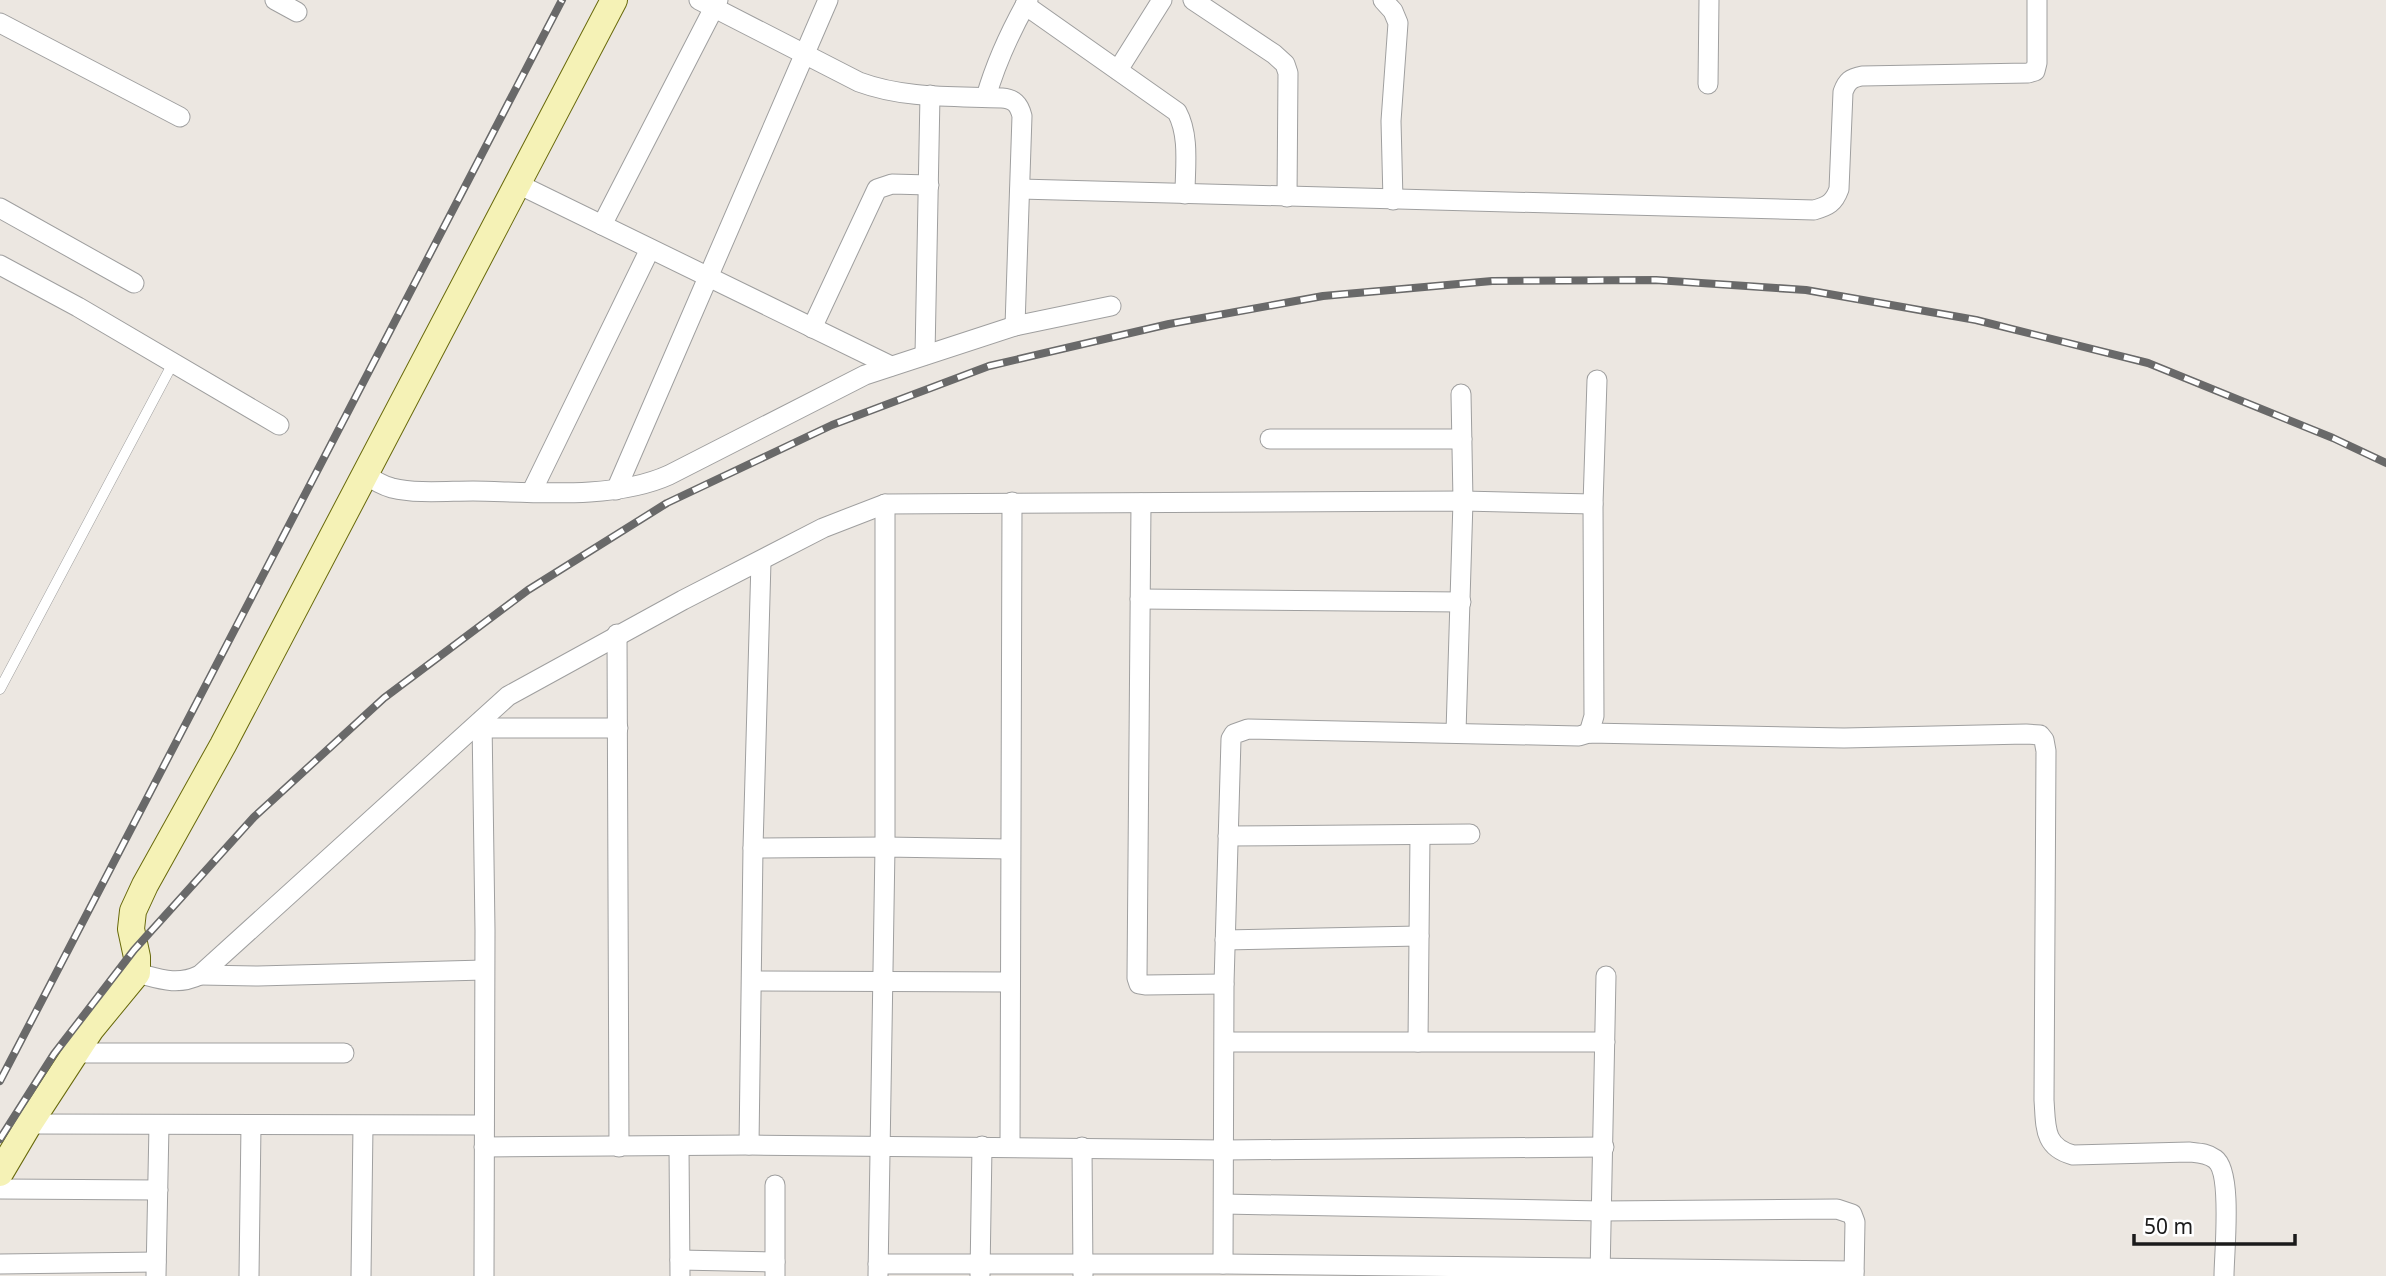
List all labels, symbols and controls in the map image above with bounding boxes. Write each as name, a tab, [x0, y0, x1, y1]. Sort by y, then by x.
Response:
scale bar	[2134, 1202, 2295, 1246]
text: 50 m	[2144, 1212, 2193, 1240]

